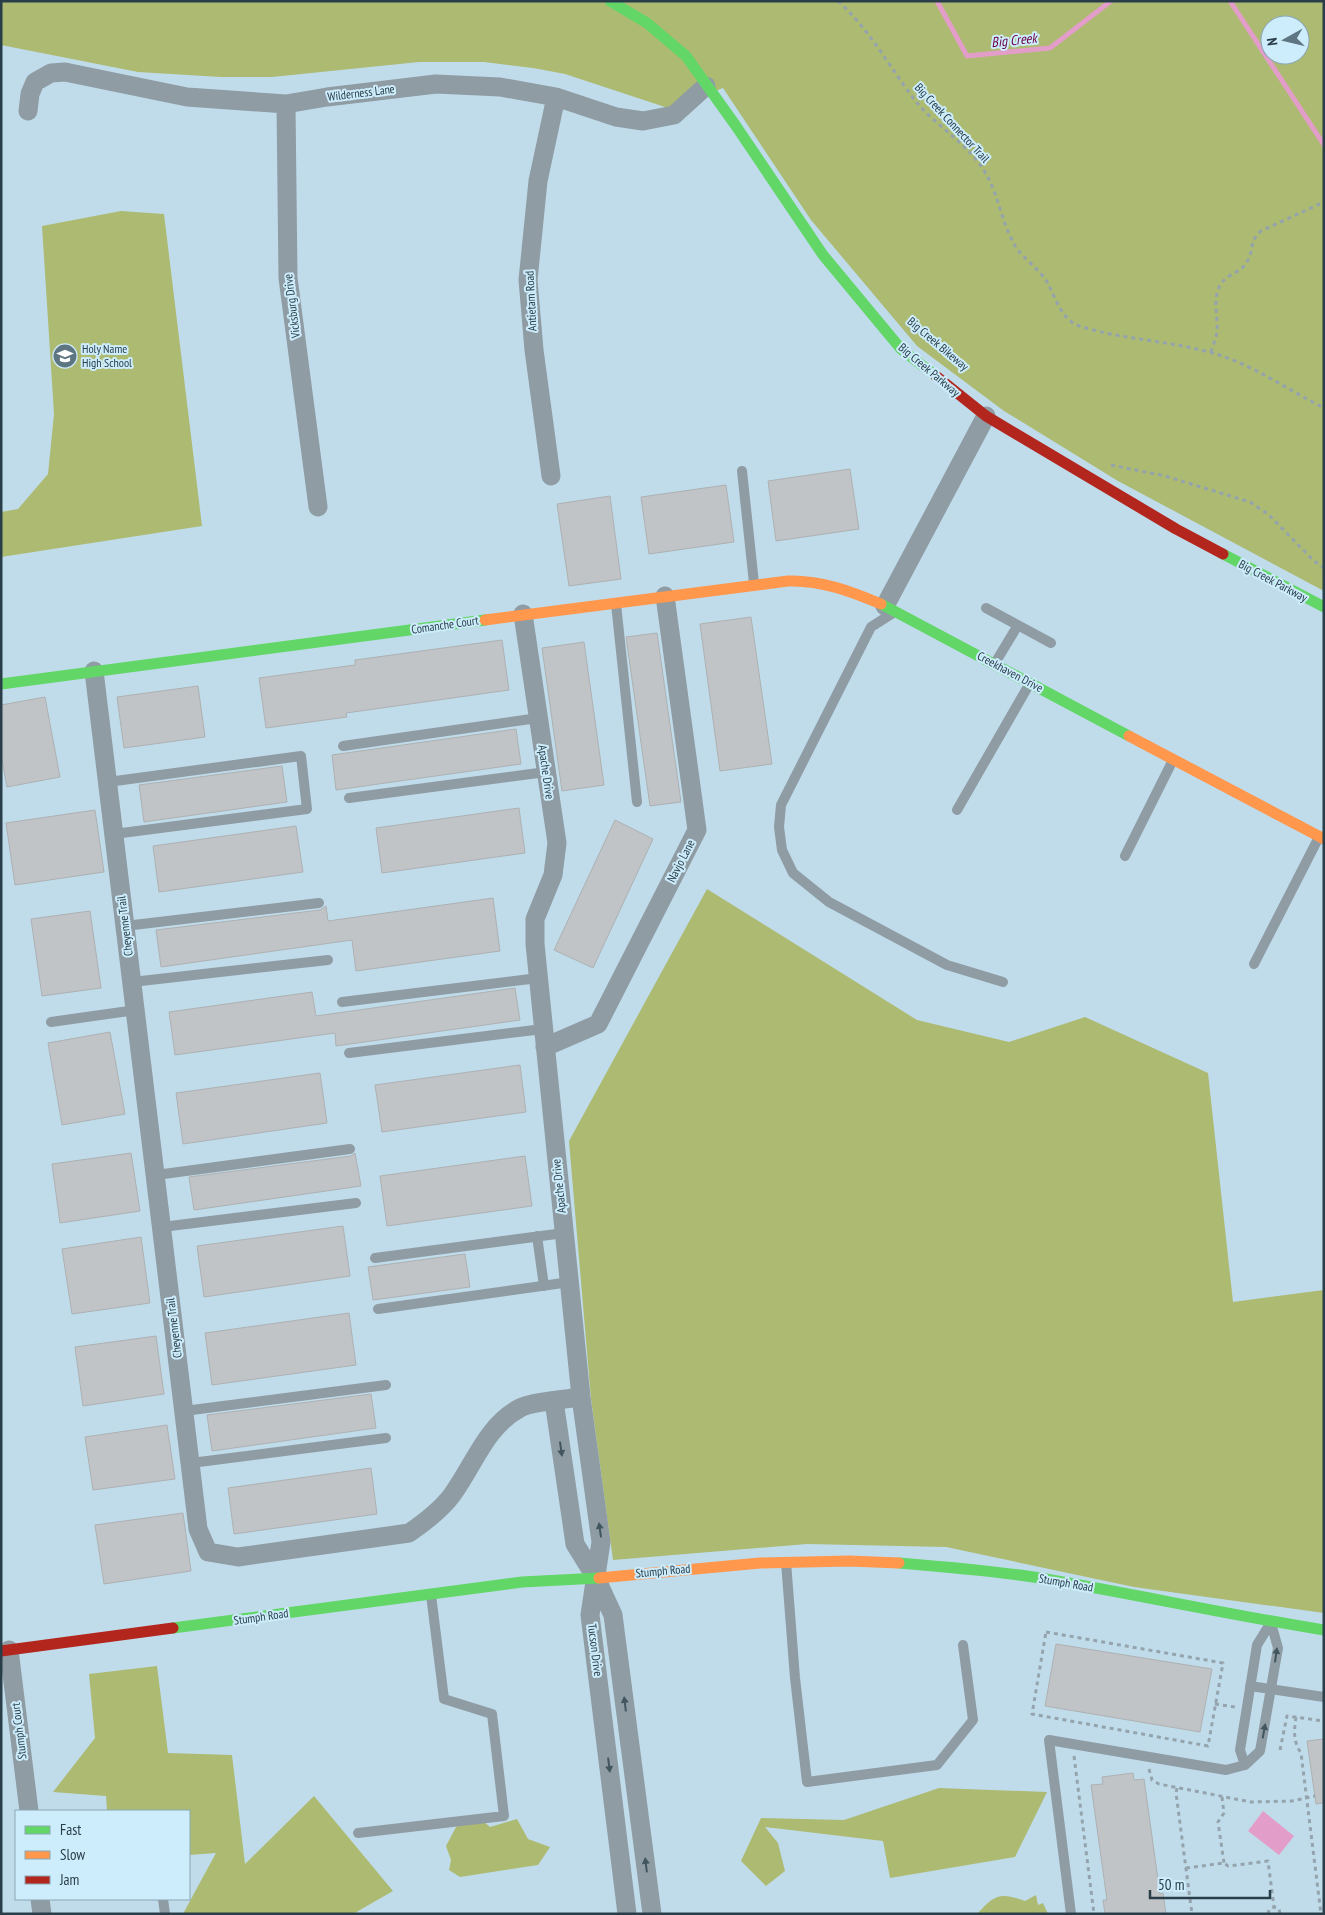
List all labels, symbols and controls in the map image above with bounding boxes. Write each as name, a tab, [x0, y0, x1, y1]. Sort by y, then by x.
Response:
north arrow	[1260, 15, 1310, 65]
water label: Big Creek	[990, 29, 1039, 51]
text: N	[1263, 37, 1282, 47]
street label: Big Creek Connector Trail	[912, 80, 993, 166]
street label: Wilderness Lane	[326, 81, 395, 104]
street label: Antietam Road	[521, 270, 540, 332]
street label: Vicksburg Drive	[280, 273, 303, 340]
street label: Big Creek Bikeway	[905, 314, 972, 374]
street label: Big Creek Parkway	[896, 340, 963, 400]
place label: Holy Name High School	[82, 341, 132, 370]
school or university icon: Holy Name High School	[52, 343, 78, 369]
street label: Big Creek Parkway	[1236, 556, 1311, 605]
street label: Comanche Court	[410, 612, 480, 637]
street label: Creekhaven Drive	[975, 648, 1046, 695]
street label: Apache Drive	[535, 744, 558, 800]
street label: Navjo Lane	[663, 837, 698, 885]
street label: Cheyenne Trail	[113, 895, 136, 957]
street label: Apache Drive	[548, 1158, 569, 1214]
street label: Cheyenne Trail	[162, 1297, 185, 1359]
one-way arrow	[558, 1442, 566, 1458]
one-way arrow	[596, 1521, 604, 1537]
street label: Stumph Road	[635, 1561, 691, 1580]
street label: Stumph Road	[1038, 1570, 1094, 1595]
street label: Stumph Road	[233, 1605, 289, 1628]
street label: Tucson Drive	[585, 1623, 606, 1677]
one-way arrow	[1272, 1647, 1280, 1663]
one-way arrow	[620, 1696, 628, 1712]
street label: Stumph Court	[8, 1701, 29, 1760]
one-way arrow	[1260, 1722, 1268, 1738]
one-way arrow	[605, 1757, 613, 1773]
legend	[15, 1810, 190, 1900]
text: Fast	[60, 1820, 81, 1839]
text: Slow	[60, 1845, 85, 1864]
one-way arrow	[642, 1857, 650, 1873]
scale bar	[1150, 1868, 1270, 1900]
text: Jam	[59, 1870, 79, 1889]
text: 50 m	[1158, 1875, 1184, 1894]

